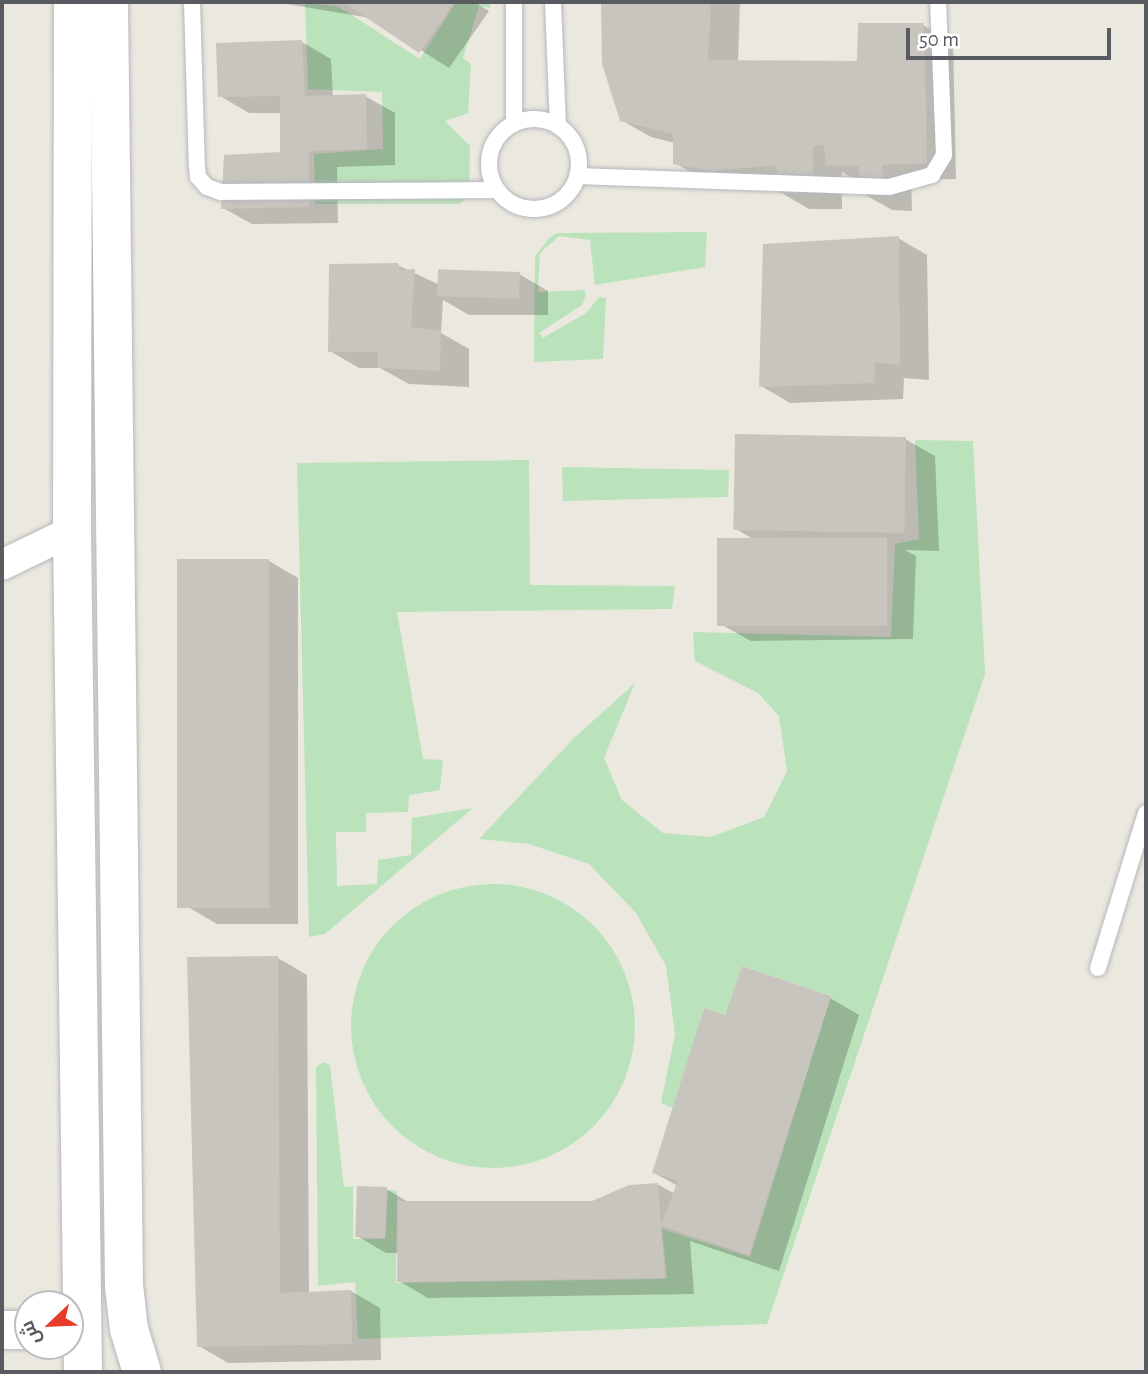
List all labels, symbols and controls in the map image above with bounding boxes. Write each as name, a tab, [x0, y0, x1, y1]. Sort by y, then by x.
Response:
scale bar	[910, 14, 1115, 58]
text: 50 m	[919, 29, 959, 50]
north arrow	[14, 1290, 84, 1360]
text: ش	[18, 1318, 45, 1348]

